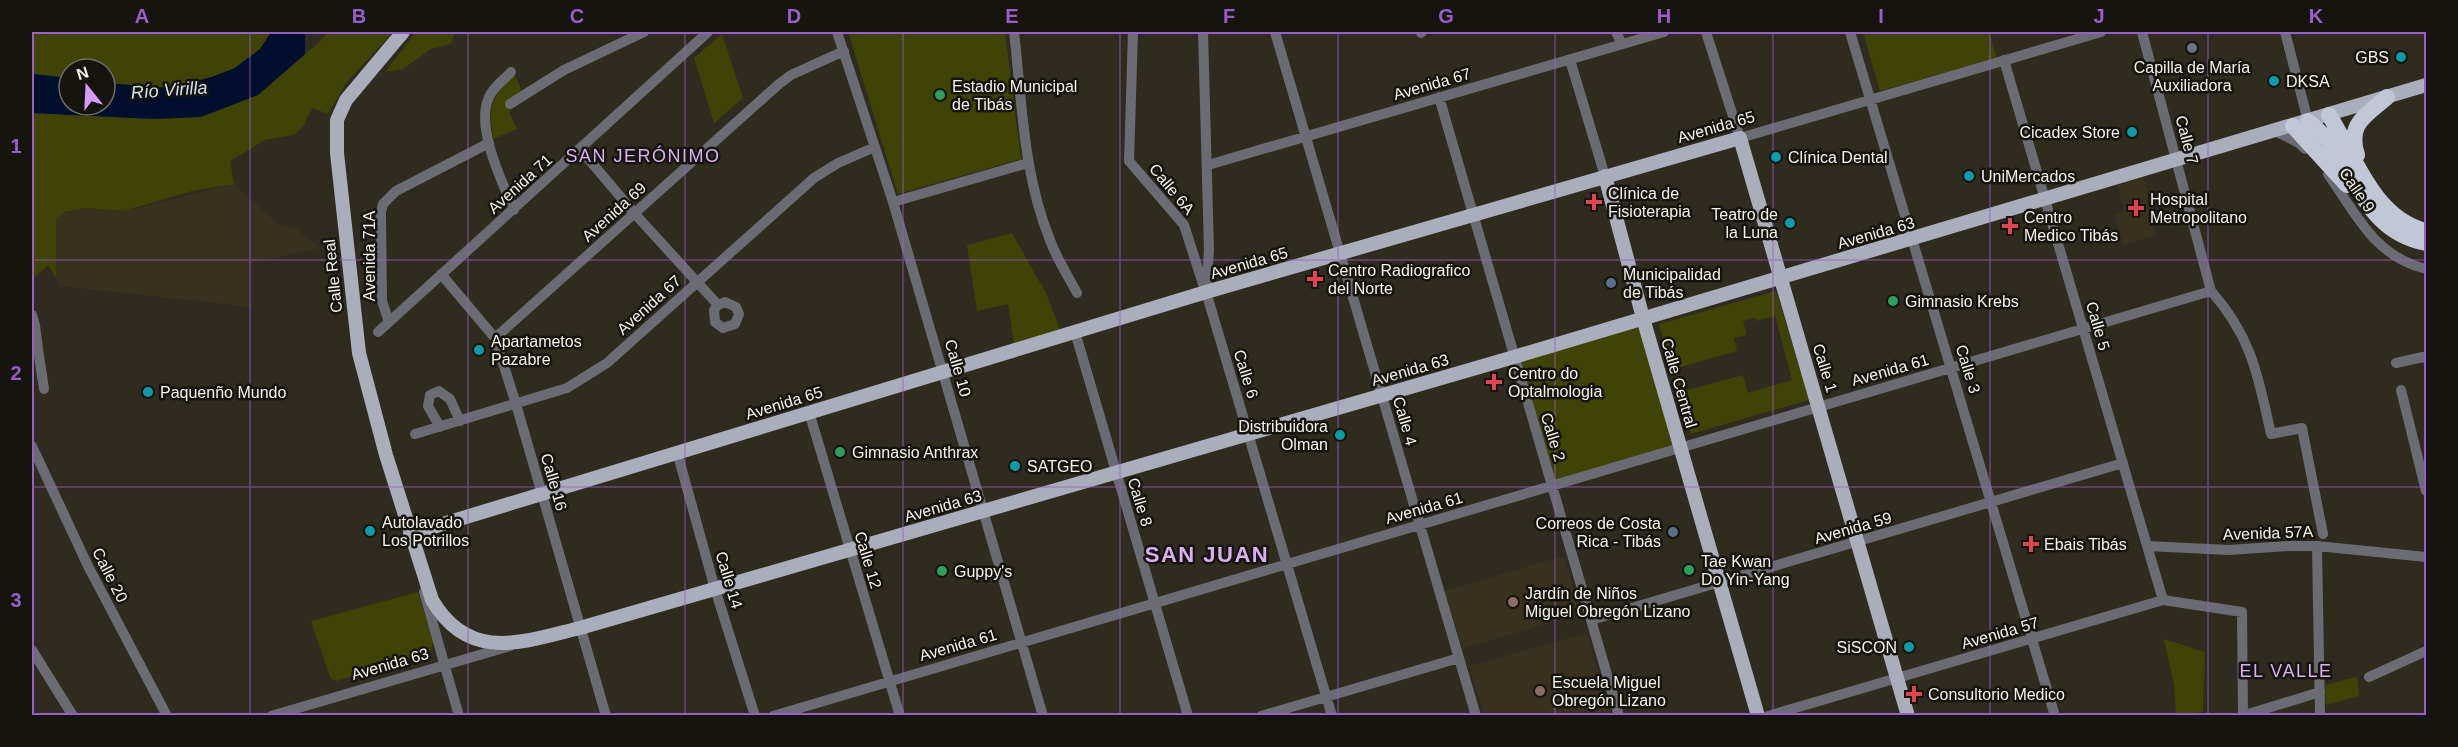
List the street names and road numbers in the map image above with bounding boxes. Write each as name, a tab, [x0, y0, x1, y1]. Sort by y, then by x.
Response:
street label: Avenida 67	[1391, 65, 1473, 103]
street label: Avenida 65	[1675, 108, 1757, 146]
street label: Calle 7	[2172, 114, 2202, 166]
street label: Avenida 71	[485, 151, 555, 217]
street label: Calle 6A	[1146, 160, 1198, 218]
street label: Calle 9	[2336, 165, 2378, 215]
street label: Avenida 69	[579, 179, 649, 245]
street label: Avenida 71A	[361, 210, 378, 301]
street label: Avenida 63	[1835, 214, 1917, 252]
street label: Calle Real	[321, 238, 345, 314]
street label: Avenida 65	[1208, 244, 1290, 282]
street label: Avenida 67	[614, 272, 684, 338]
street label: Calle 5	[2083, 300, 2113, 352]
street label: Calle Central	[1658, 336, 1700, 430]
street label: Calle 10	[942, 337, 974, 399]
street label: Calle 1	[1810, 342, 1840, 394]
street label: Calle 3	[1953, 343, 1983, 395]
street label: Calle 6	[1231, 348, 1261, 400]
street label: Avenida 63	[1369, 351, 1451, 389]
street label: Avenida 61	[1849, 351, 1931, 389]
street label: Avenida 65	[743, 383, 825, 423]
street label: Calle 4	[1390, 395, 1420, 447]
street label: Calle 2	[1538, 411, 1568, 463]
street label: Calle 16	[538, 451, 570, 513]
street label: Calle 8	[1125, 476, 1155, 528]
street label: Avenida 63	[902, 487, 984, 525]
street label: Avenida 61	[1383, 489, 1465, 527]
street label: Avenida 59	[1812, 509, 1894, 547]
street label: Avenida 57A	[2223, 523, 2314, 543]
street label: Calle 12	[851, 529, 885, 591]
street label: Calle 20	[89, 545, 131, 605]
street label: Calle 14	[712, 549, 746, 611]
street label: Avenida 57	[1959, 614, 2041, 652]
street label: Avenida 61	[917, 626, 999, 664]
street label: Avenida 63	[349, 645, 431, 683]

